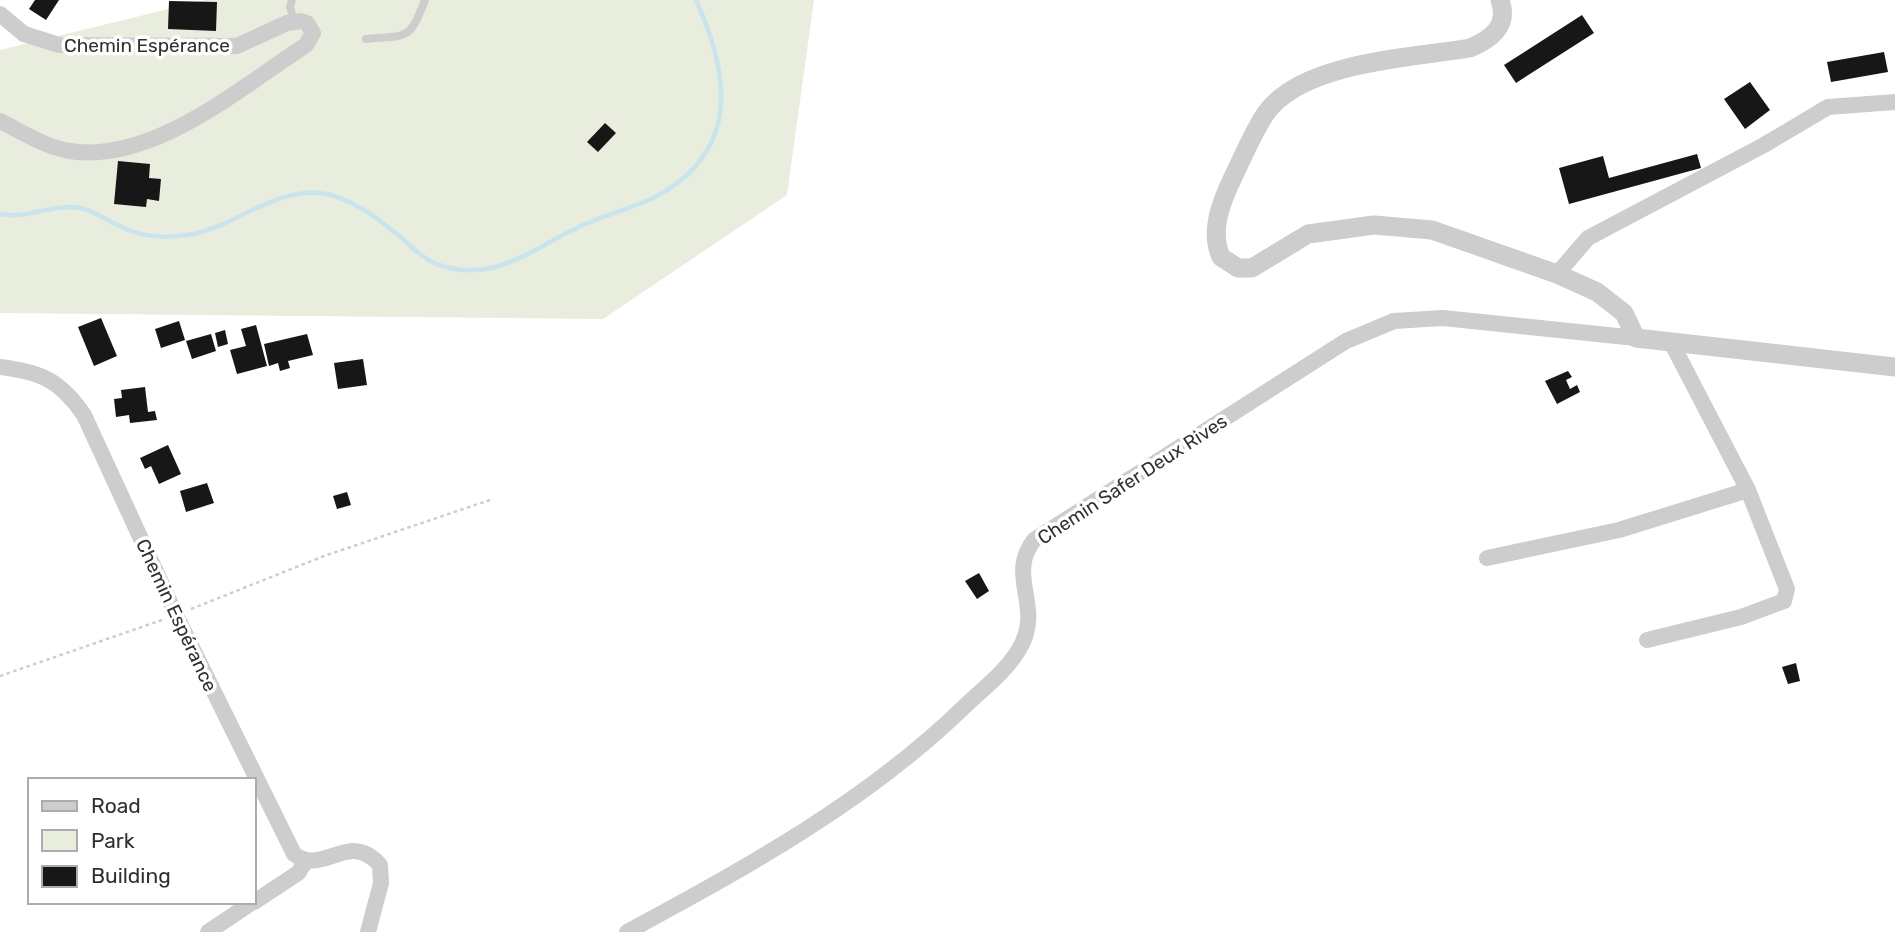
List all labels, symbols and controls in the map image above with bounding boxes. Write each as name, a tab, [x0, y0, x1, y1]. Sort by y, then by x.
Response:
street label: Chemin Espérance	[64, 34, 230, 57]
street label: Chemin Safer Deux Rives	[1033, 409, 1231, 549]
street label: Chemin Espérance	[131, 535, 222, 695]
legend	[28, 778, 256, 904]
text: Road	[91, 793, 141, 818]
text: Park	[91, 828, 135, 853]
text: Building	[91, 863, 171, 888]

